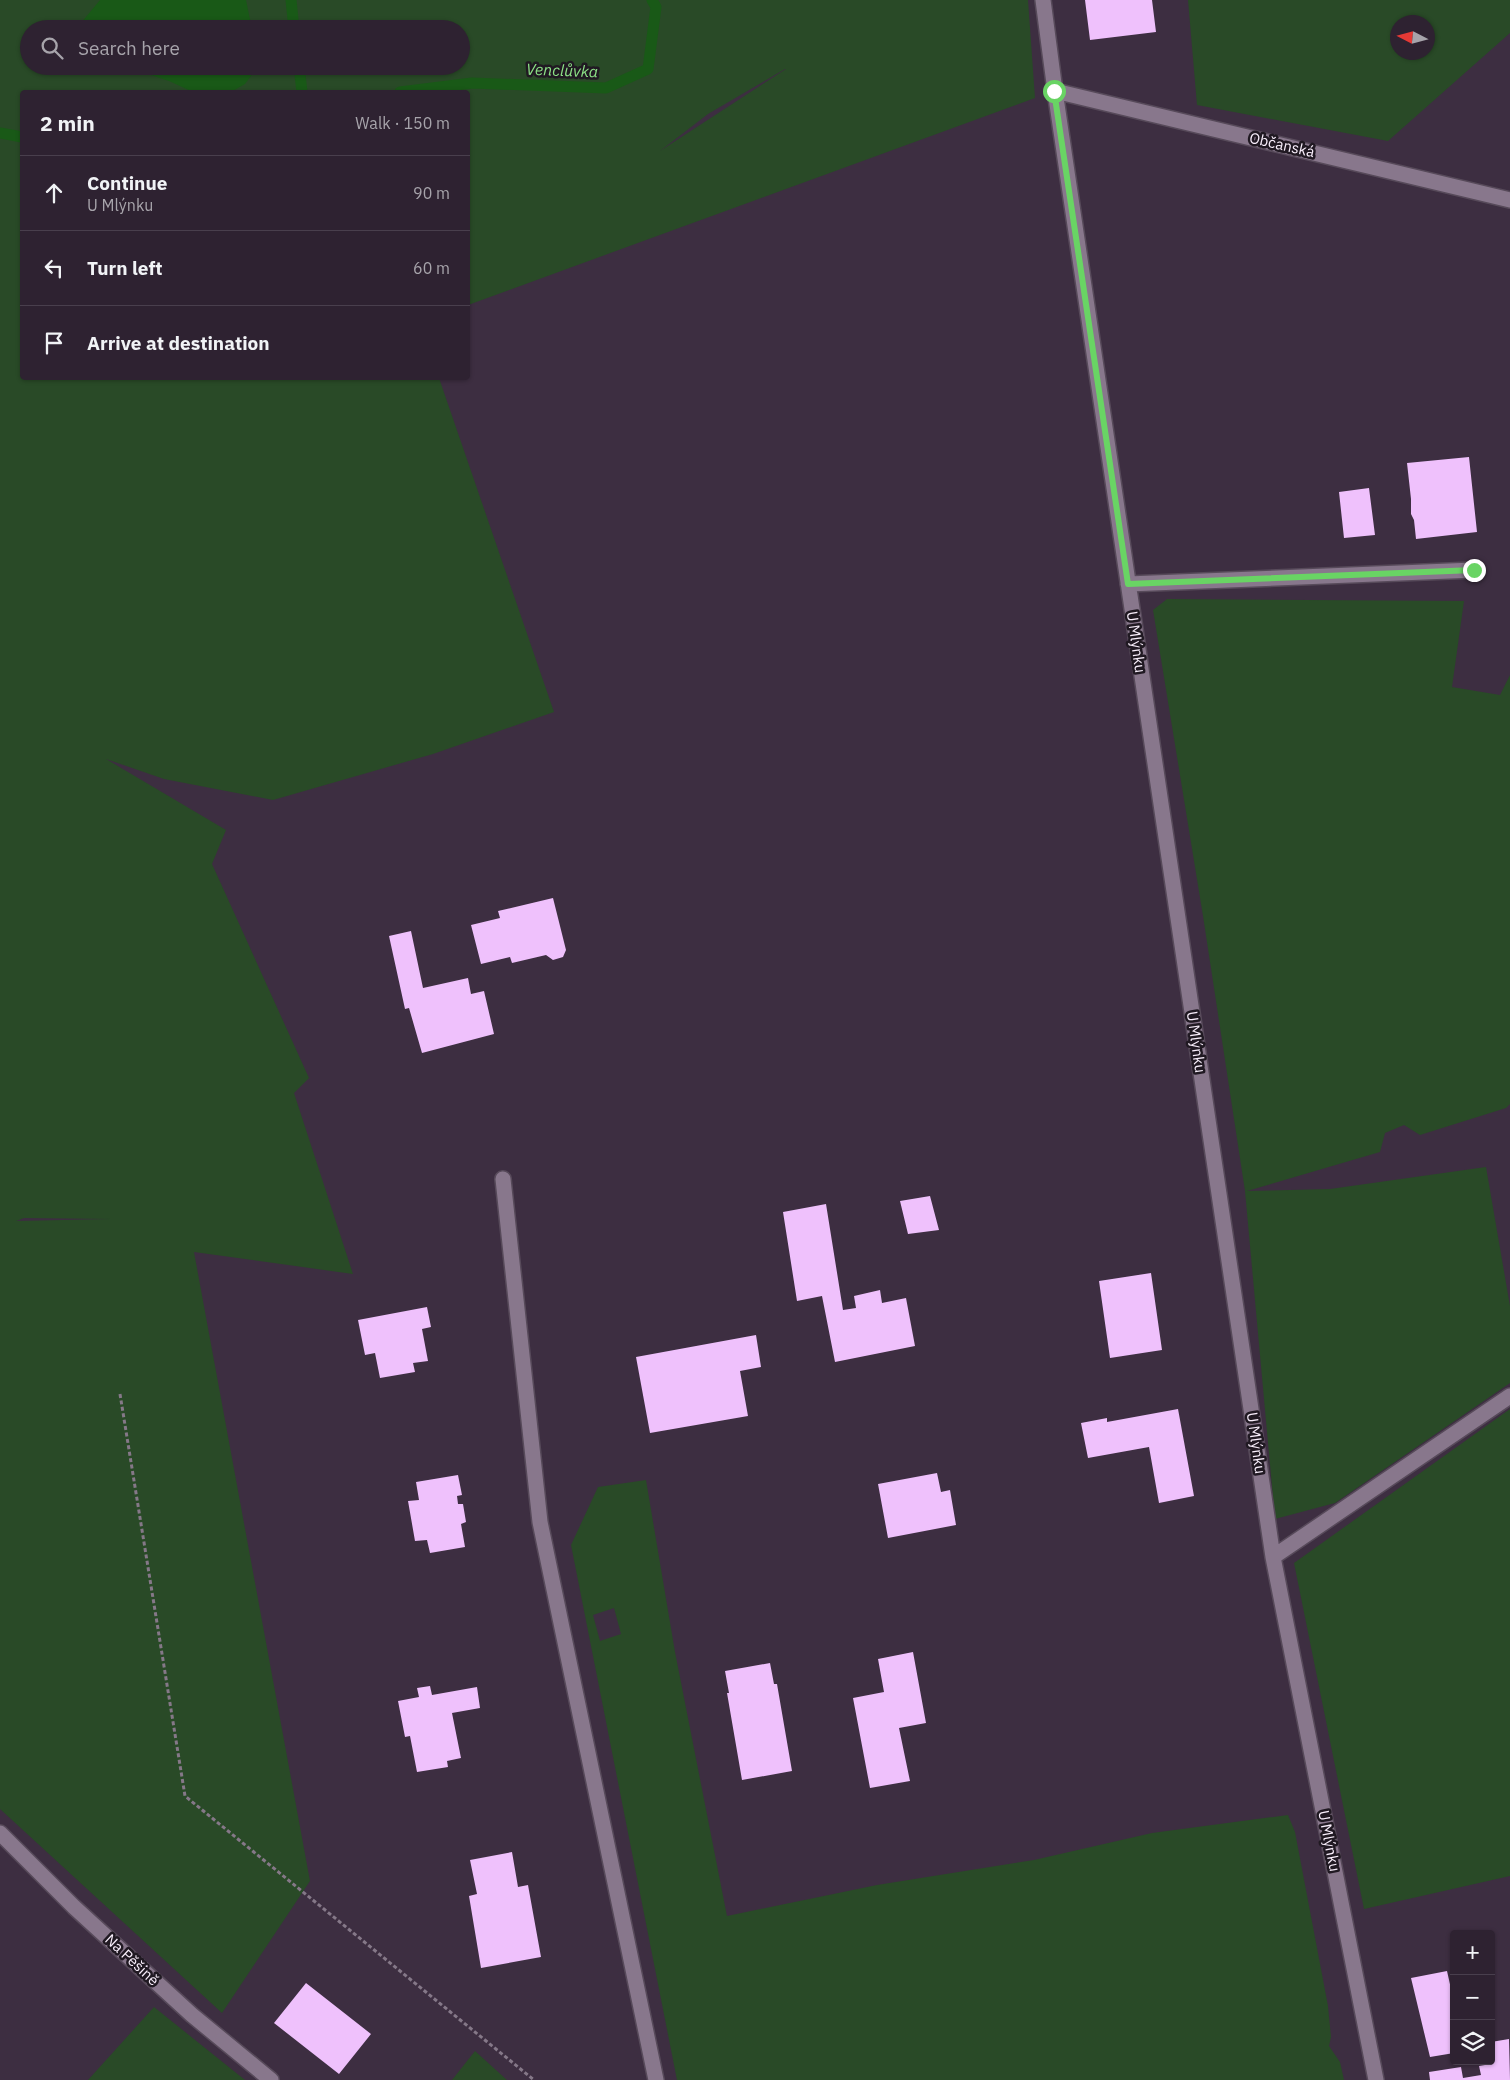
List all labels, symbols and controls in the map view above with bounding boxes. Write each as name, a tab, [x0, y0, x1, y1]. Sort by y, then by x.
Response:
north arrow	[1390, 15, 1435, 60]
search box	[20, 20, 470, 75]
icon: search	[38, 34, 66, 62]
text: Search here	[78, 36, 180, 60]
water label: Venclůvka	[526, 59, 598, 81]
route start	[1043, 80, 1066, 103]
text: 2 min	[40, 109, 95, 137]
text: Walk · 150 m	[355, 113, 450, 133]
street label: Občanská	[1248, 128, 1317, 161]
text: Continue	[87, 171, 167, 195]
icon: ahead	[40, 179, 68, 207]
text: 90 m	[413, 183, 450, 203]
text: U Mlýnku	[87, 195, 153, 215]
icon: left	[40, 254, 68, 282]
text: Turn left	[87, 256, 163, 280]
text: 60 m	[413, 258, 450, 278]
icon: arrive	[40, 329, 68, 357]
text: Arrive at destination	[87, 331, 270, 355]
route end	[1463, 559, 1486, 582]
street label: U Mlýnku	[1123, 610, 1150, 674]
street label: U Mlýnku	[1183, 1010, 1210, 1074]
street label: U Mlýnku	[1243, 1411, 1270, 1475]
street label: U Mlýnku	[1314, 1809, 1345, 1873]
street label: Na Pěšině	[101, 1930, 163, 1989]
map controls	[1450, 1930, 1495, 2065]
button: +	[1450, 1930, 1495, 1975]
button: −	[1450, 1975, 1495, 2020]
button: layers	[1450, 2020, 1495, 2065]

